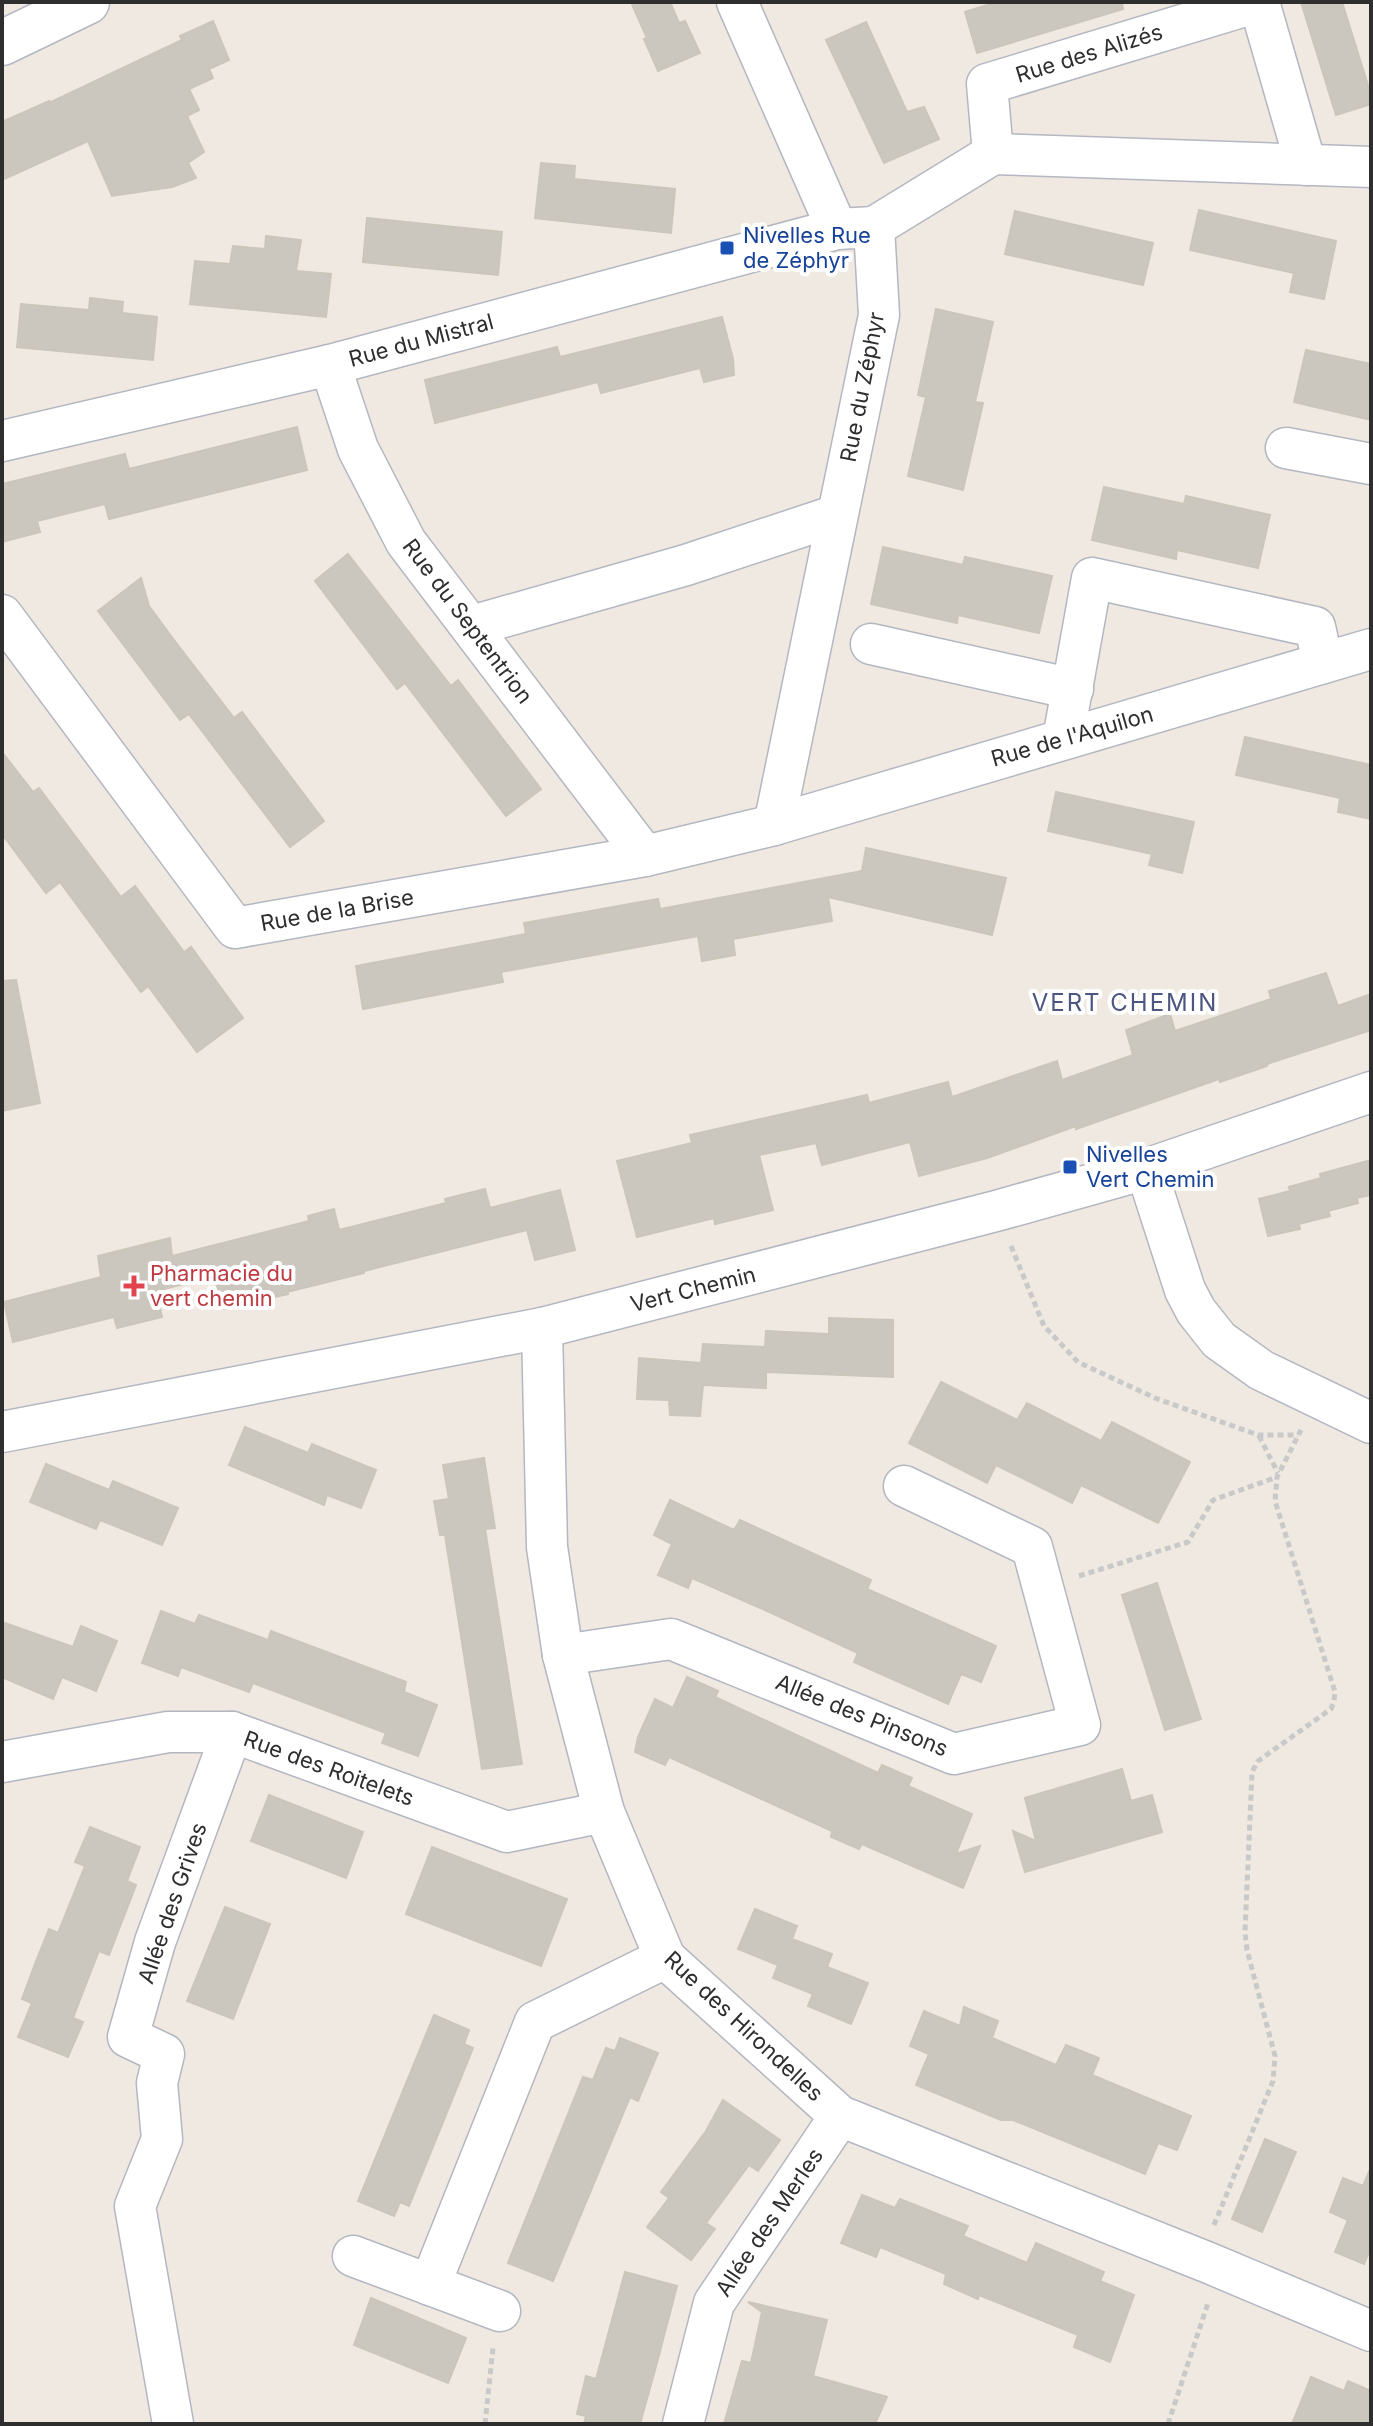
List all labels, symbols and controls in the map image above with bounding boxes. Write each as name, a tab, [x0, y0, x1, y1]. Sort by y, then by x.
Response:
street label: Rue des Alizés	[1012, 18, 1166, 88]
place label: Nivelles Rue de Zéphyr	[743, 222, 871, 273]
marker: Nivelles Rue de Zéphyr	[718, 239, 736, 257]
street label: Rue du Mistral	[346, 308, 496, 372]
street label: Rue du Zéphyr	[835, 310, 889, 464]
street label: Rue du Septentrion	[398, 534, 538, 708]
street label: Rue de l'Aquilon	[988, 700, 1156, 772]
street label: Rue de la Brise	[258, 884, 416, 936]
district label: VERT CHEMIN	[1032, 988, 1218, 1017]
place label: Nivelles Vert Chemin	[1086, 1141, 1214, 1192]
marker: Nivelles Vert Chemin	[1061, 1158, 1079, 1176]
place label: Pharmacie du vert chemin	[150, 1260, 293, 1311]
street label: Vert Chemin	[628, 1261, 758, 1317]
marker: Pharmacie du vert chemin	[125, 1277, 143, 1295]
street label: Allée des Pinsons	[772, 1669, 952, 1761]
street label: Rue des Roitelets	[240, 1725, 418, 1811]
street label: Allée des Grives	[132, 1819, 212, 1987]
street label: Rue des Hirondelles	[659, 1946, 829, 2106]
street label: Allée des Merles	[710, 2143, 828, 2301]

